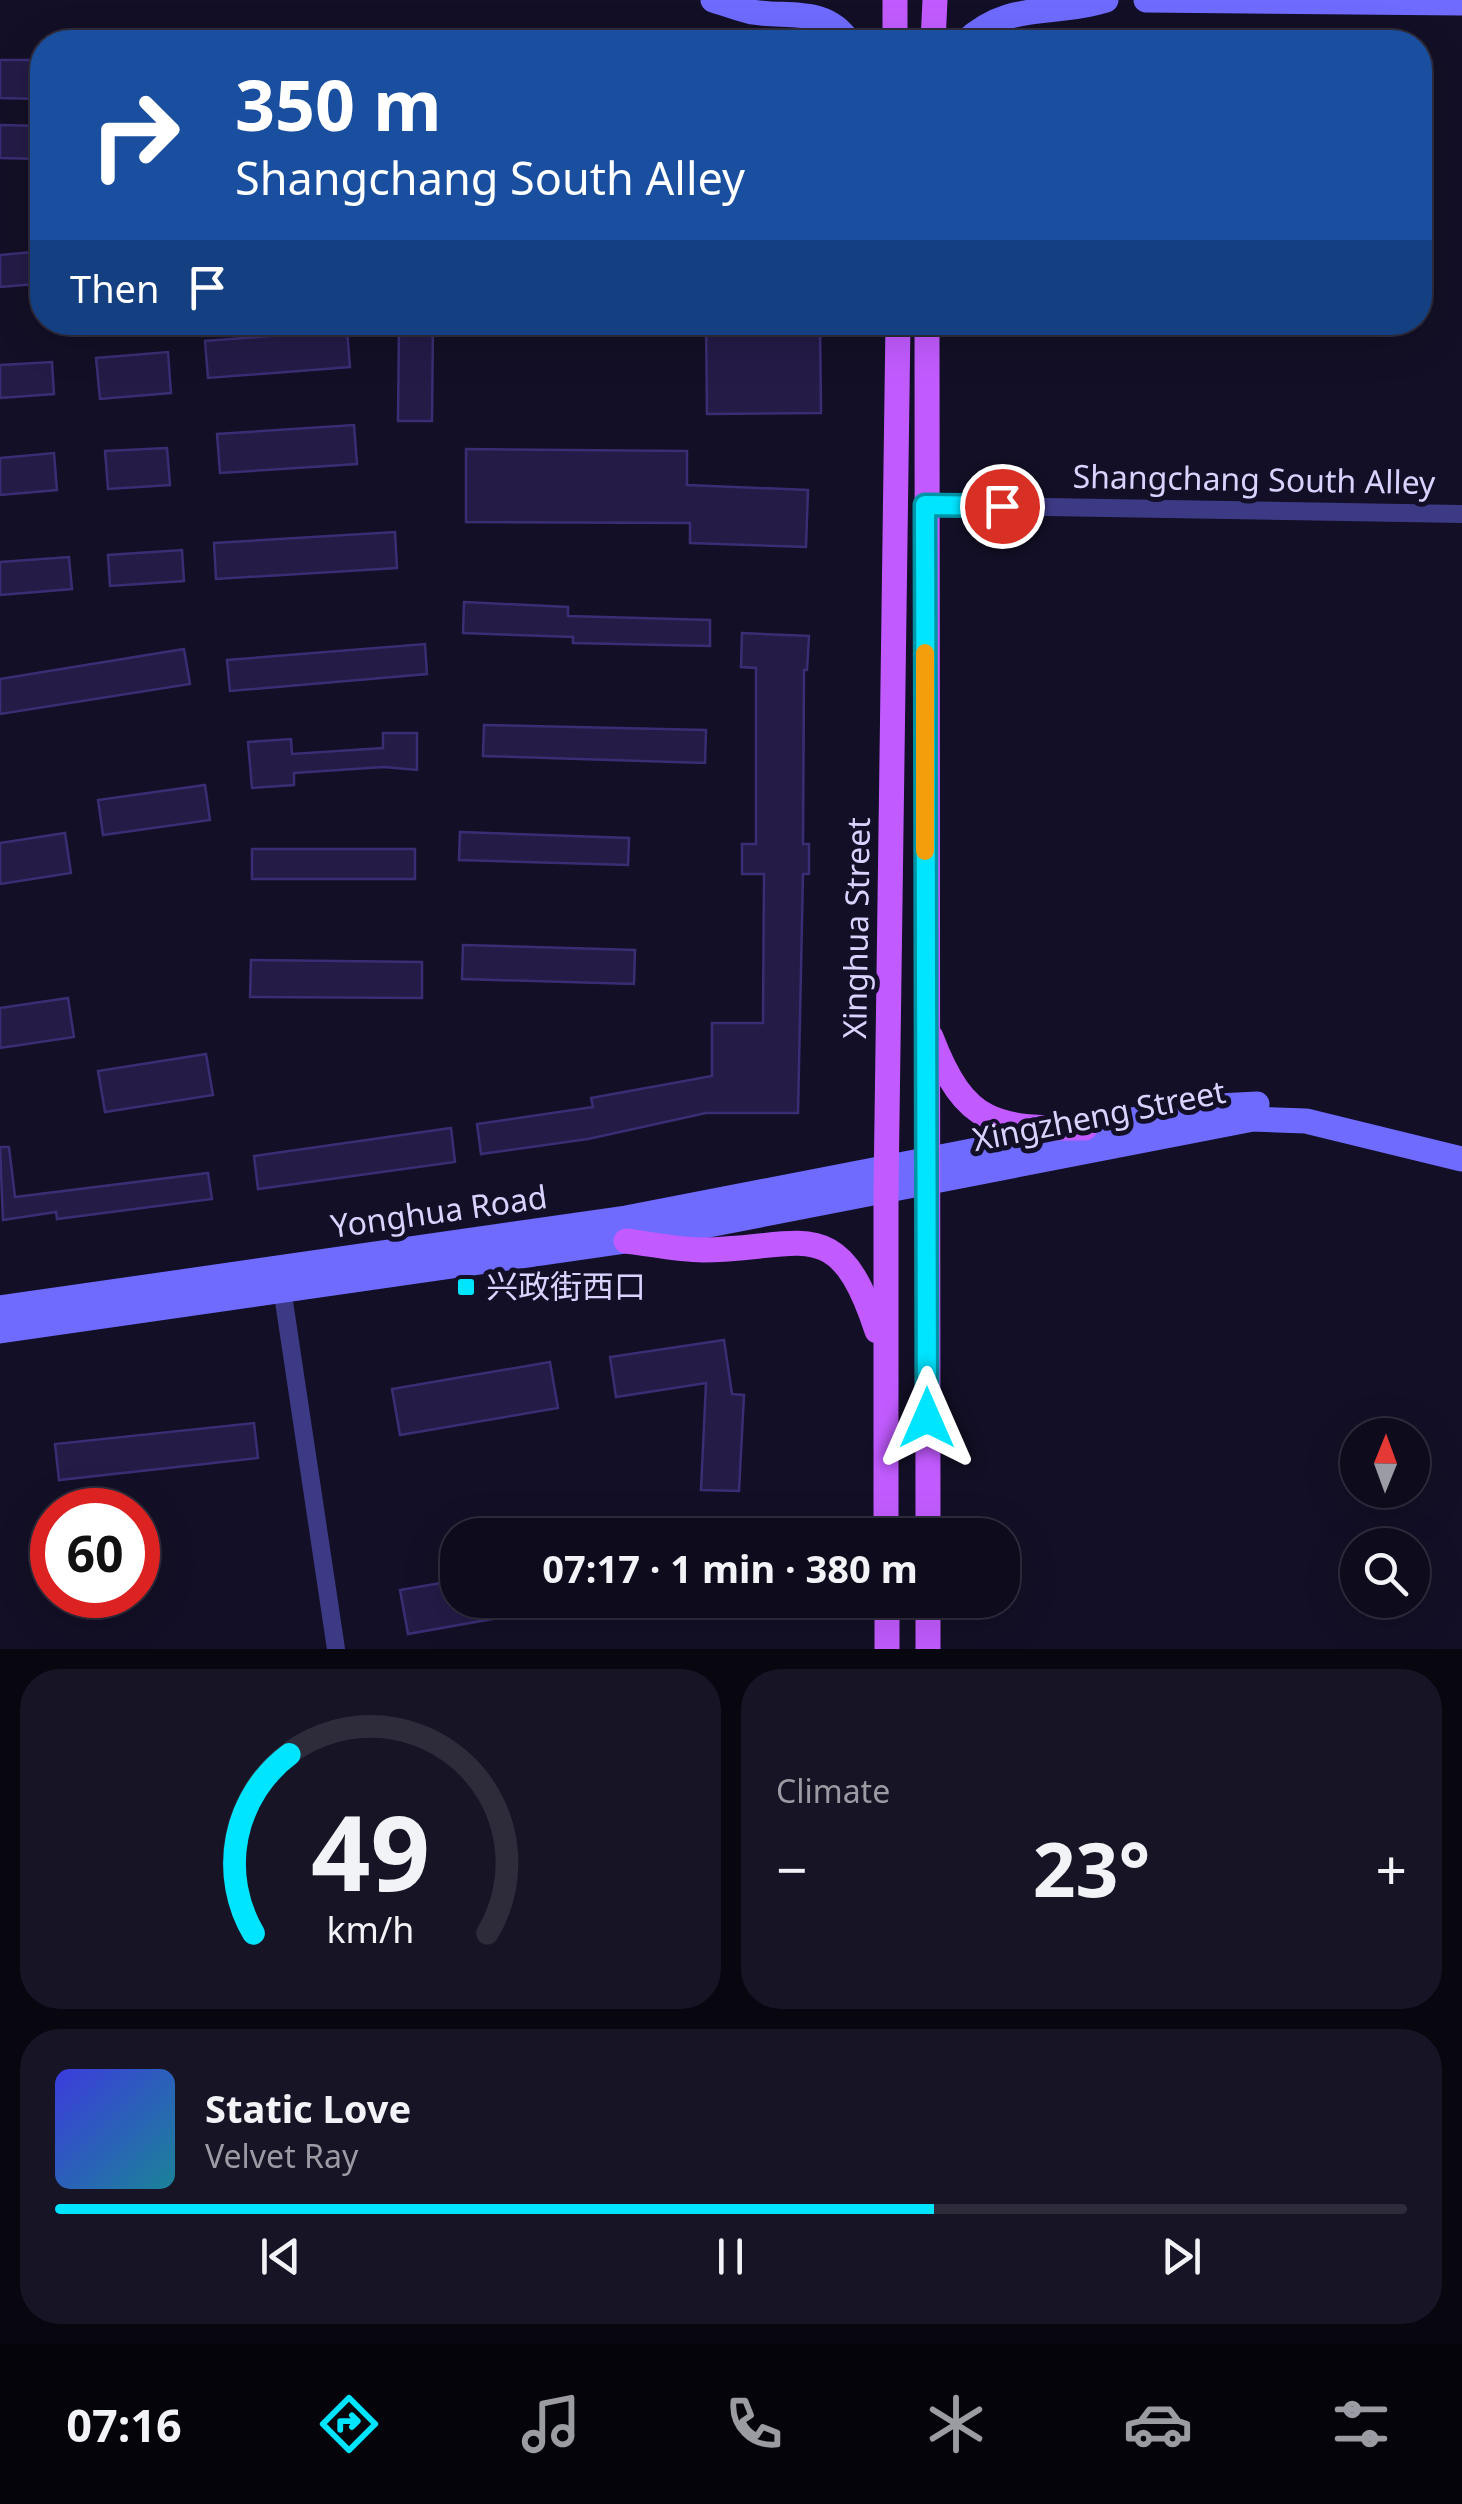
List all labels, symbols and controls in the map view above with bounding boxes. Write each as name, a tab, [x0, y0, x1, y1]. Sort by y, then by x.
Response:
text: 350 m	[235, 56, 442, 152]
icon: right	[70, 70, 200, 200]
text: Shangchang South Alley	[235, 147, 745, 208]
icon: arrive	[180, 260, 235, 315]
text: Then	[70, 262, 160, 314]
street label: Shangchang South Alley	[1072, 454, 1436, 503]
pin	[960, 464, 1045, 549]
icon: arrive	[975, 479, 1030, 534]
street label: Xinghua Street	[832, 817, 879, 1039]
street label: Xingzheng Street	[969, 1069, 1229, 1160]
street label: Yonghua Road	[328, 1174, 550, 1247]
place label: 兴政街西口	[486, 1264, 646, 1307]
marker: 兴政街西口	[455, 1276, 477, 1298]
position arrow	[875, 1366, 979, 1470]
north arrow	[1340, 1418, 1430, 1508]
map controls	[1340, 1418, 1430, 1618]
speed limit sign: 60	[30, 1488, 160, 1618]
button: search	[1340, 1528, 1430, 1618]
text: 07:17 · 1 min · 380 m	[542, 1542, 918, 1594]
text: Climate	[776, 1769, 890, 1812]
text: 49	[311, 1780, 430, 1921]
text: 23°	[1033, 1817, 1150, 1919]
text: −	[776, 1831, 807, 1906]
text: +	[1376, 1831, 1407, 1906]
text: km/h	[327, 1905, 414, 1953]
text: Static Love	[205, 2082, 411, 2134]
text: Velvet Ray	[205, 2134, 358, 2177]
icon: previous	[253, 2229, 308, 2284]
icon: pause	[703, 2229, 758, 2284]
icon: next	[1154, 2229, 1209, 2284]
icon: directions	[314, 2389, 384, 2459]
icon: music	[516, 2389, 586, 2459]
icon: phone	[719, 2389, 789, 2459]
icon: climate	[921, 2389, 991, 2459]
icon: car	[1123, 2389, 1193, 2459]
icon: filters	[1326, 2389, 1396, 2459]
text: 07:16	[66, 2394, 182, 2455]

